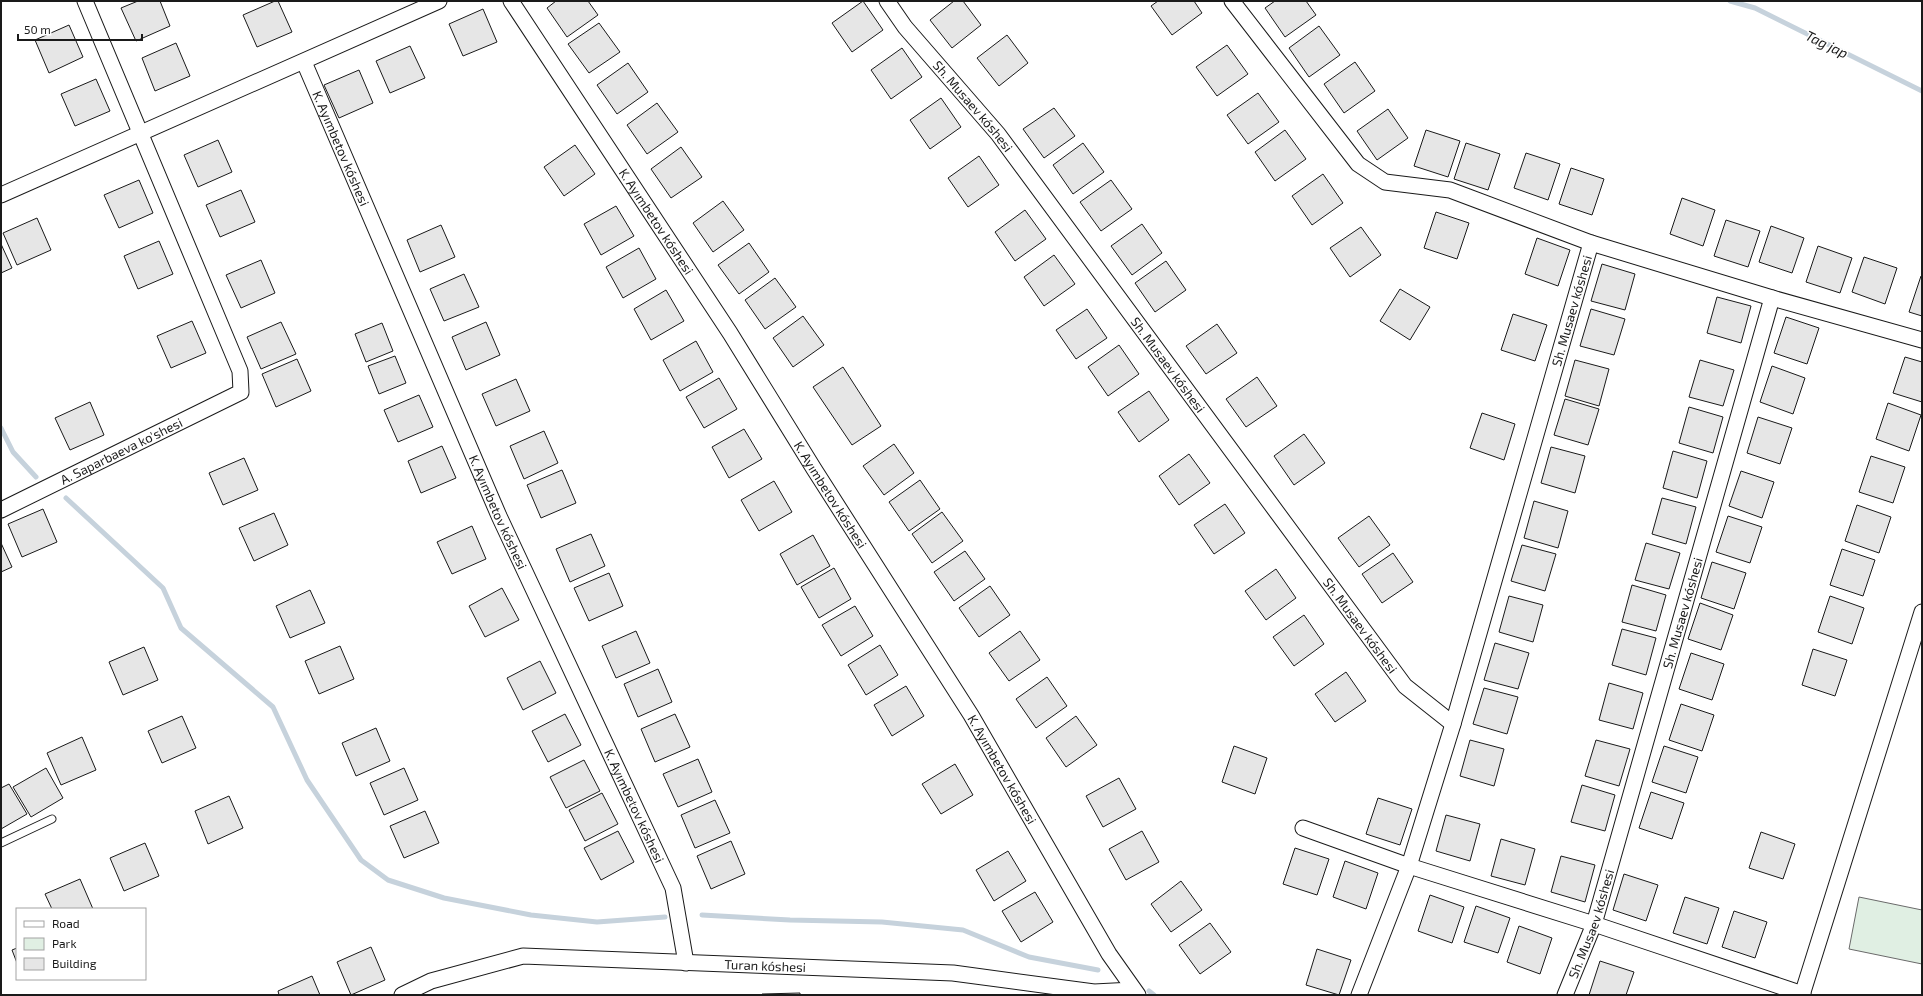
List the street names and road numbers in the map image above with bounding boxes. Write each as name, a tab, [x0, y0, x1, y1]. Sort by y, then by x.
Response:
street label: Sh. Musaev kóshesi	[930, 57, 1016, 155]
street label: K. Ayımbetov kóshesi	[309, 88, 373, 208]
street label: K. Ayımbetov kóshesi	[616, 165, 697, 277]
street label: Sh. Musaev kóshesi	[1548, 253, 1595, 368]
street label: Sh. Musaev kóshesi	[1128, 314, 1209, 416]
street label: A. Saparbaeva ko'shesi	[58, 414, 185, 488]
street label: K. Ayımbetov kóshesi	[791, 438, 870, 551]
street label: K. Ayımbetov kóshesi	[466, 452, 531, 572]
street label: Sh. Musaev kóshesi	[1659, 556, 1706, 670]
street label: Sh. Musaev kóshesi	[1320, 575, 1401, 676]
street label: K. Ayımbetov kóshesi	[964, 712, 1040, 827]
street label: K. Ayımbetov kóshesi	[601, 746, 668, 865]
street label: Sh. Musaev kóshesi	[1565, 867, 1617, 981]
street label: Turan kóshesi	[724, 956, 806, 975]

